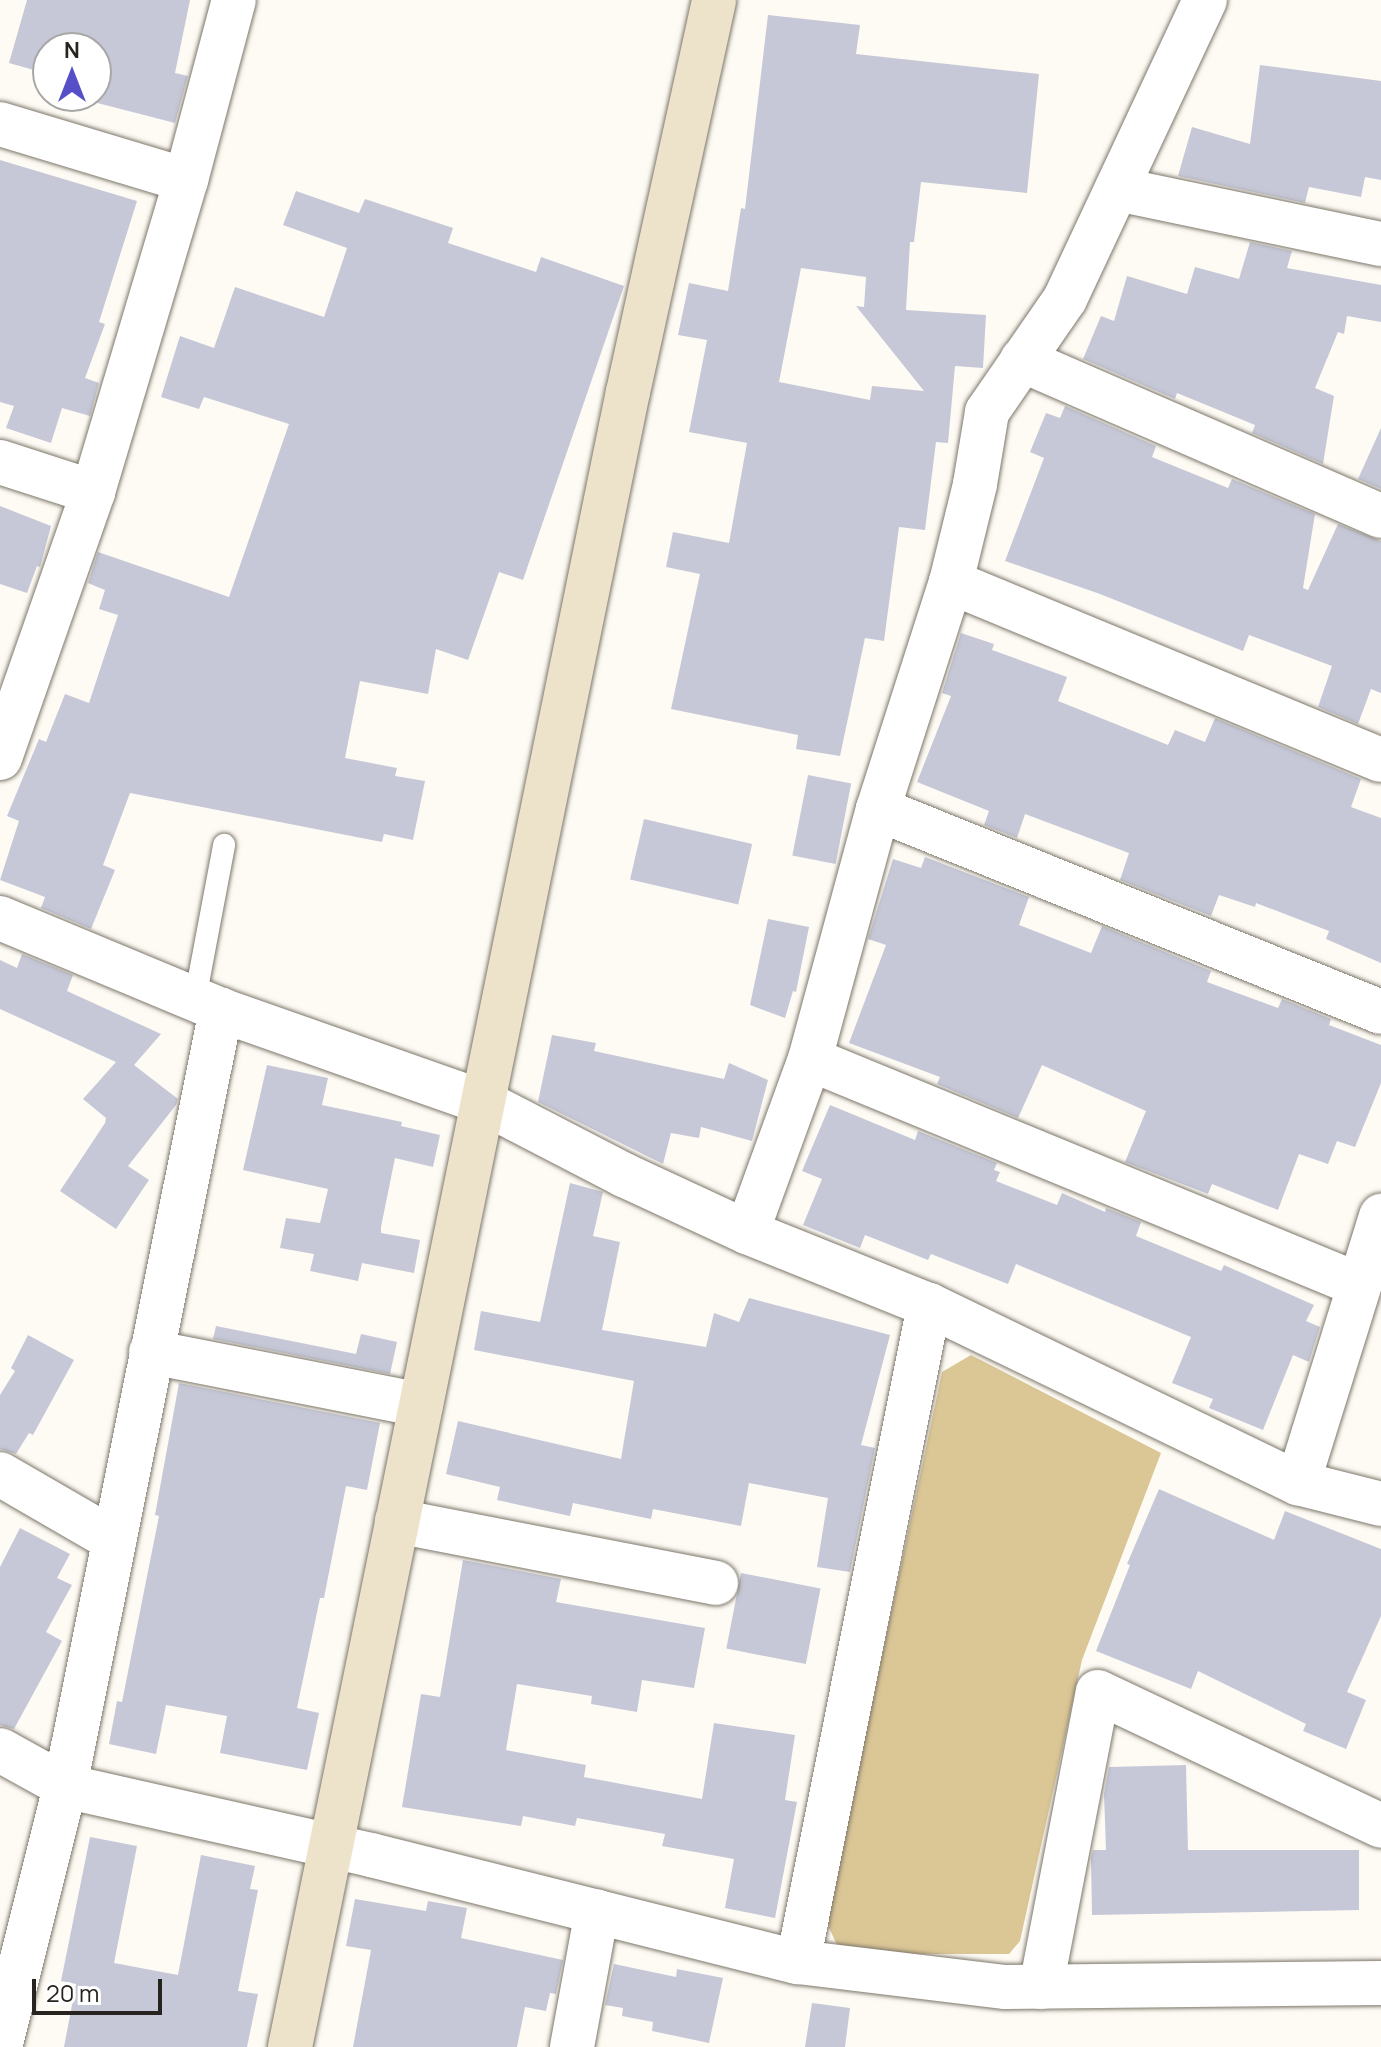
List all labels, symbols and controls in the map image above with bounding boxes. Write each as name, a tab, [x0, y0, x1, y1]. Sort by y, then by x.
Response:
north arrow	[32, 32, 112, 112]
text: N	[64, 35, 80, 65]
scale bar	[36, 1963, 166, 2013]
text: 20 m	[46, 1976, 99, 2009]

